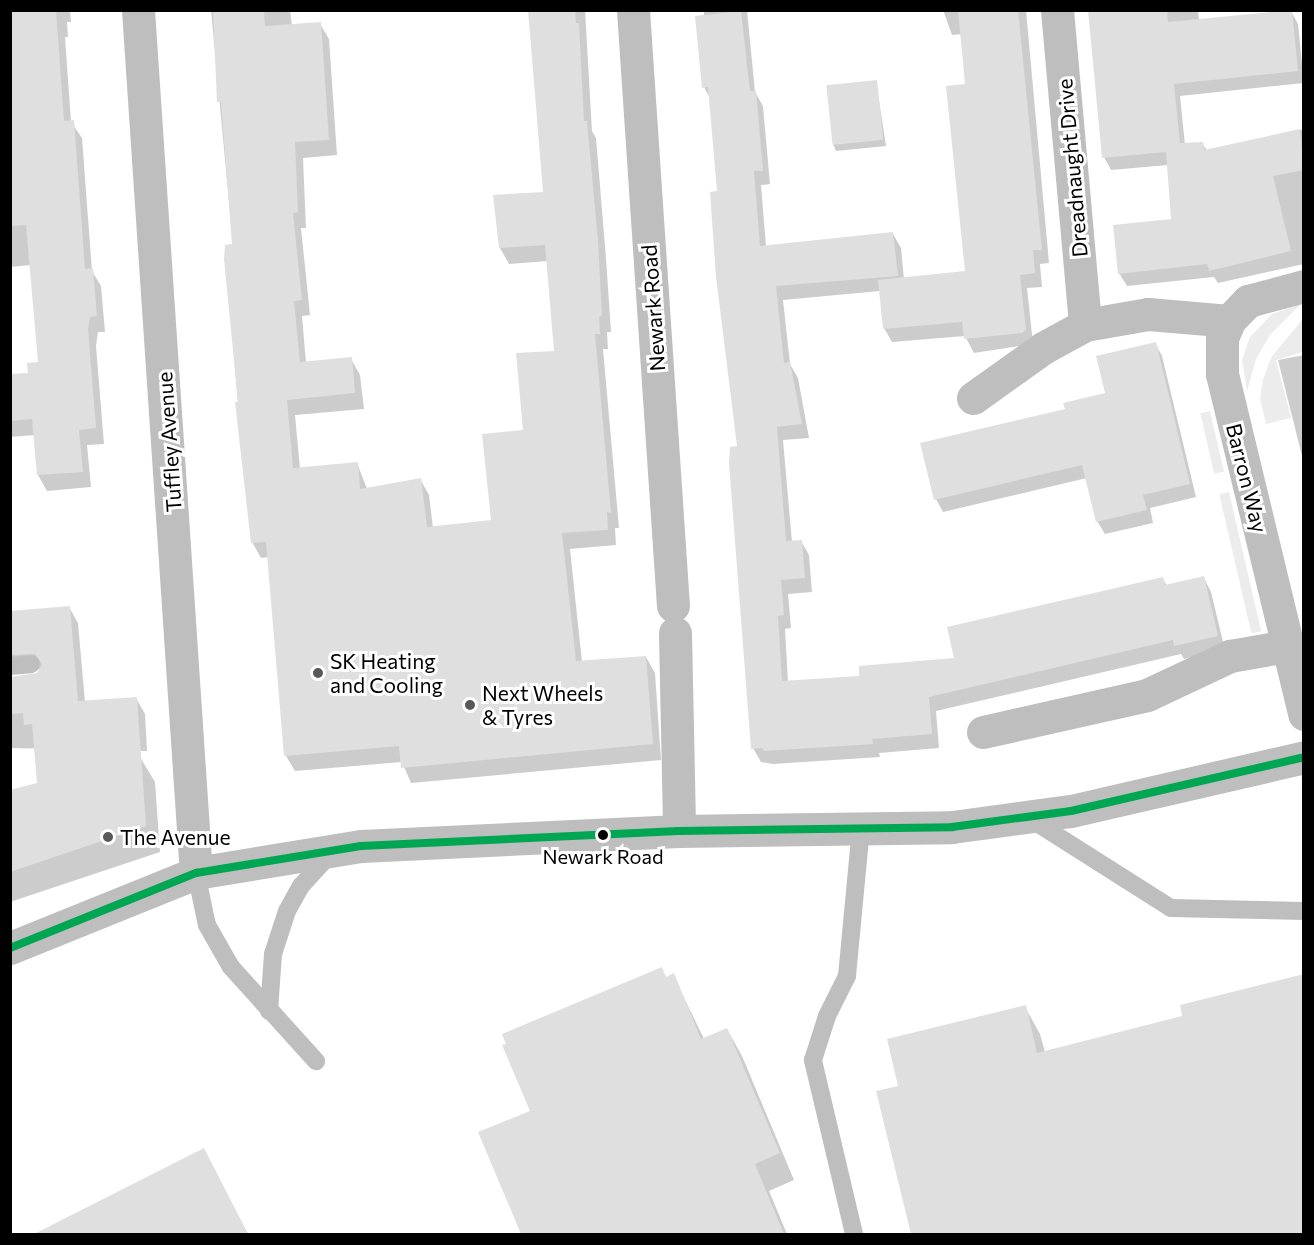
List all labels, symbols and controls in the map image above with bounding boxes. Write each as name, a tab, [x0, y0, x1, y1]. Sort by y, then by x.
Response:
street label: Dreadnaught Drive	[1052, 78, 1092, 258]
street label: Newark Road	[636, 244, 670, 372]
street label: Tuffley Avenue	[152, 371, 186, 513]
street label: Barron Way	[1221, 421, 1273, 535]
place label: SK Heating and Cooling	[330, 648, 443, 698]
marker: SK Heating and Cooling	[311, 666, 325, 680]
place label: Next Wheels & Tyres	[482, 680, 603, 730]
marker: Next Wheels & Tyres	[463, 698, 477, 712]
place label: The Avenue	[120, 824, 231, 850]
marker: Newark Road	[597, 829, 609, 841]
marker: The Avenue	[101, 830, 115, 844]
place label: Newark Road	[542, 844, 664, 868]

